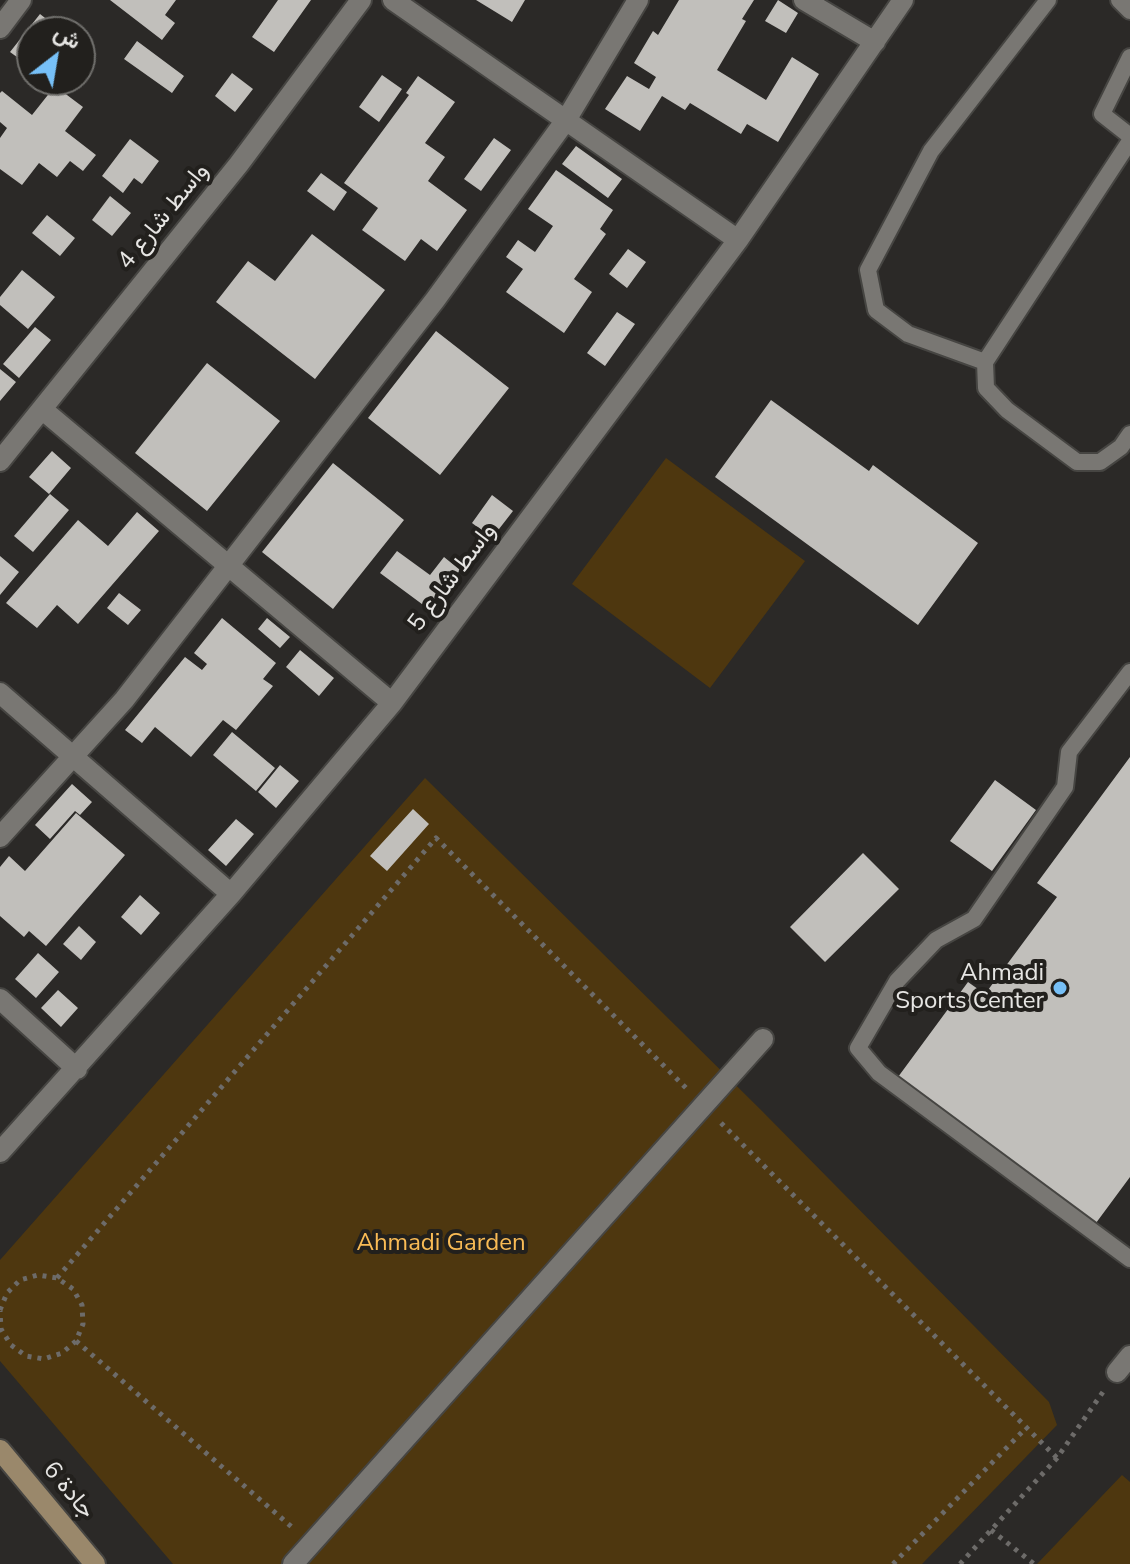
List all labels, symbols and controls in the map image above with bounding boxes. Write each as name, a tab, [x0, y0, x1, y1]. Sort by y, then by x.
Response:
north arrow	[16, 16, 96, 96]
text: ش	[48, 17, 86, 57]
street label: واسط شارع 4	[112, 158, 216, 276]
street label: واسط شارع 5	[403, 518, 503, 638]
place label: Ahmadi Sports Center	[895, 960, 1044, 1016]
marker: Ahmadi Sports Center	[1051, 979, 1069, 997]
park label: Ahmadi Garden	[356, 1230, 526, 1258]
street label: جادة 6	[36, 1457, 100, 1525]

